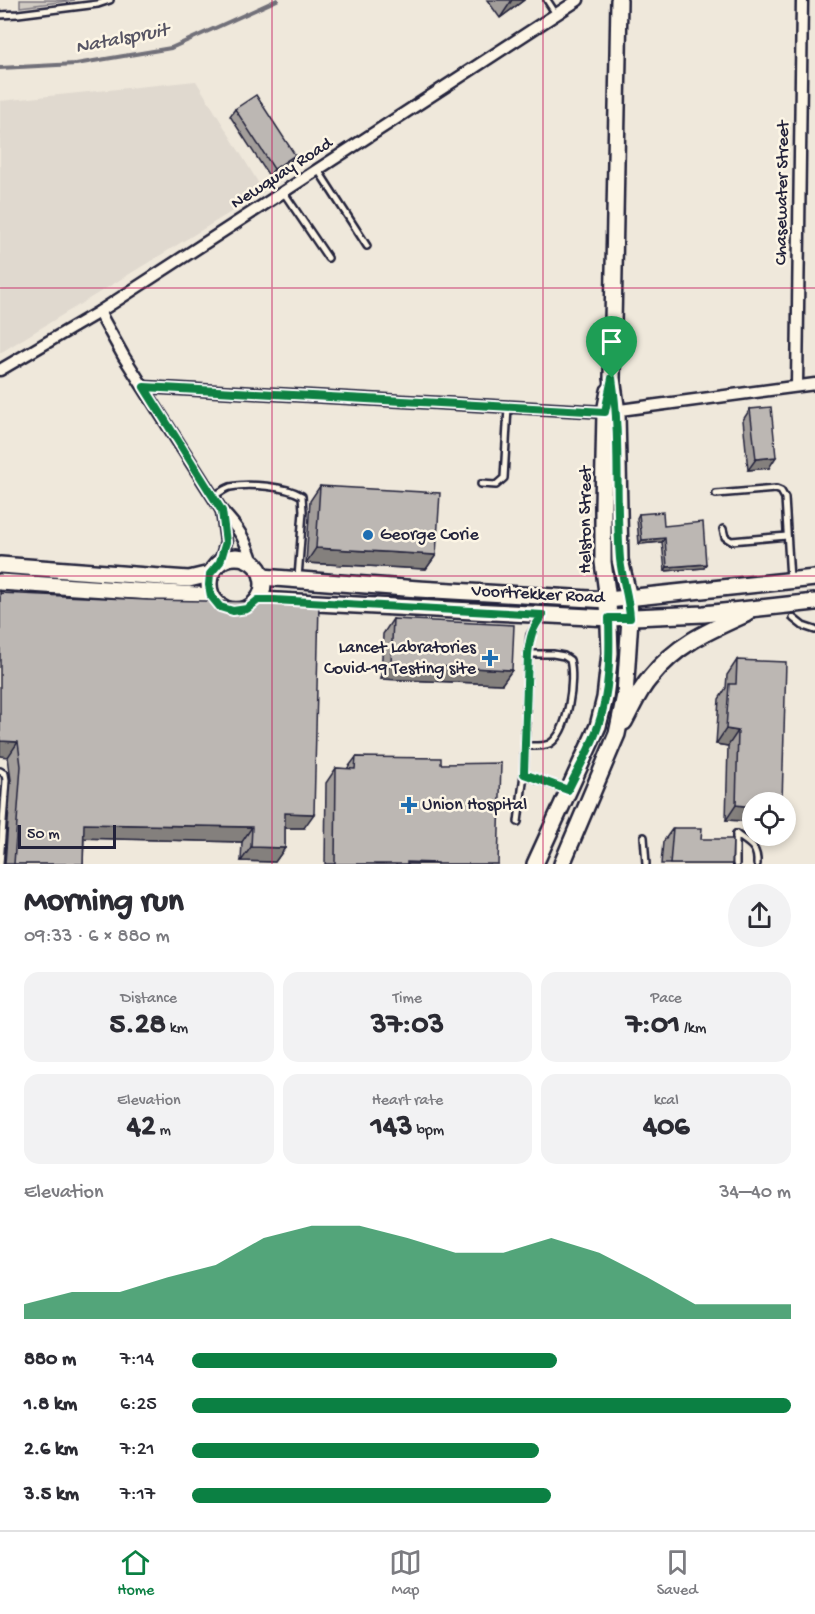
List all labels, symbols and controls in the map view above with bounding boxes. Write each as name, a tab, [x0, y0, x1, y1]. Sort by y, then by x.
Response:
water label: Natalspruit	[74, 19, 174, 60]
street label: Chasewater Street	[771, 119, 795, 265]
street label: Newquay Road	[227, 133, 338, 215]
pin	[586, 316, 637, 378]
icon: arrive	[595, 325, 628, 358]
street label: Helston Street	[576, 465, 597, 574]
place label: George Corie	[380, 525, 480, 546]
marker: George Corie	[361, 528, 375, 542]
street label: Voortrekker Road	[470, 581, 607, 609]
place label: Lancet Labratories Covid-19 Testing site	[324, 638, 477, 680]
marker: Lancet Labratories Covid-19 Testing site	[481, 649, 499, 667]
map controls	[742, 792, 796, 846]
button: locate	[742, 792, 796, 846]
place label: Union Hospital	[422, 795, 527, 816]
marker: Union Hospital	[400, 796, 418, 814]
scale bar	[18, 822, 116, 850]
text: 50 m	[27, 826, 60, 845]
text: Morning run	[24, 884, 184, 922]
button: share	[728, 884, 791, 947]
text: 09:33 · 6 × 880 m	[24, 926, 170, 949]
text: Distance	[121, 990, 177, 1009]
text: Time	[393, 990, 422, 1009]
text: Pace	[650, 990, 682, 1009]
text: 5.28	[110, 1009, 166, 1044]
text: 37:03	[371, 1009, 444, 1044]
text: 7:01	[626, 1009, 680, 1044]
text: km	[166, 1020, 188, 1039]
text: /km	[680, 1020, 706, 1039]
text: Elevation	[117, 1092, 181, 1111]
text: Heart rate	[372, 1092, 443, 1111]
text: kcal	[654, 1092, 679, 1111]
text: 42	[127, 1111, 156, 1146]
text: 143	[371, 1111, 413, 1146]
text: 406	[643, 1111, 689, 1146]
text: m	[156, 1122, 171, 1141]
text: bpm	[413, 1122, 444, 1141]
text: Elevation	[24, 1182, 104, 1205]
text: 34–40 m	[719, 1182, 791, 1205]
text: 880 m	[24, 1349, 76, 1372]
text: 7:14	[120, 1349, 154, 1372]
text: 1.8 km	[24, 1394, 77, 1417]
text: 6:25	[120, 1394, 157, 1417]
text: 2.6 km	[24, 1439, 78, 1462]
text: 7:21	[120, 1439, 155, 1462]
text: 3.5 km	[24, 1484, 79, 1507]
text: 7:17	[120, 1484, 155, 1507]
tab: Home	[117, 1546, 154, 1601]
tab: Map	[389, 1546, 422, 1601]
tab: Saved	[657, 1546, 698, 1601]

